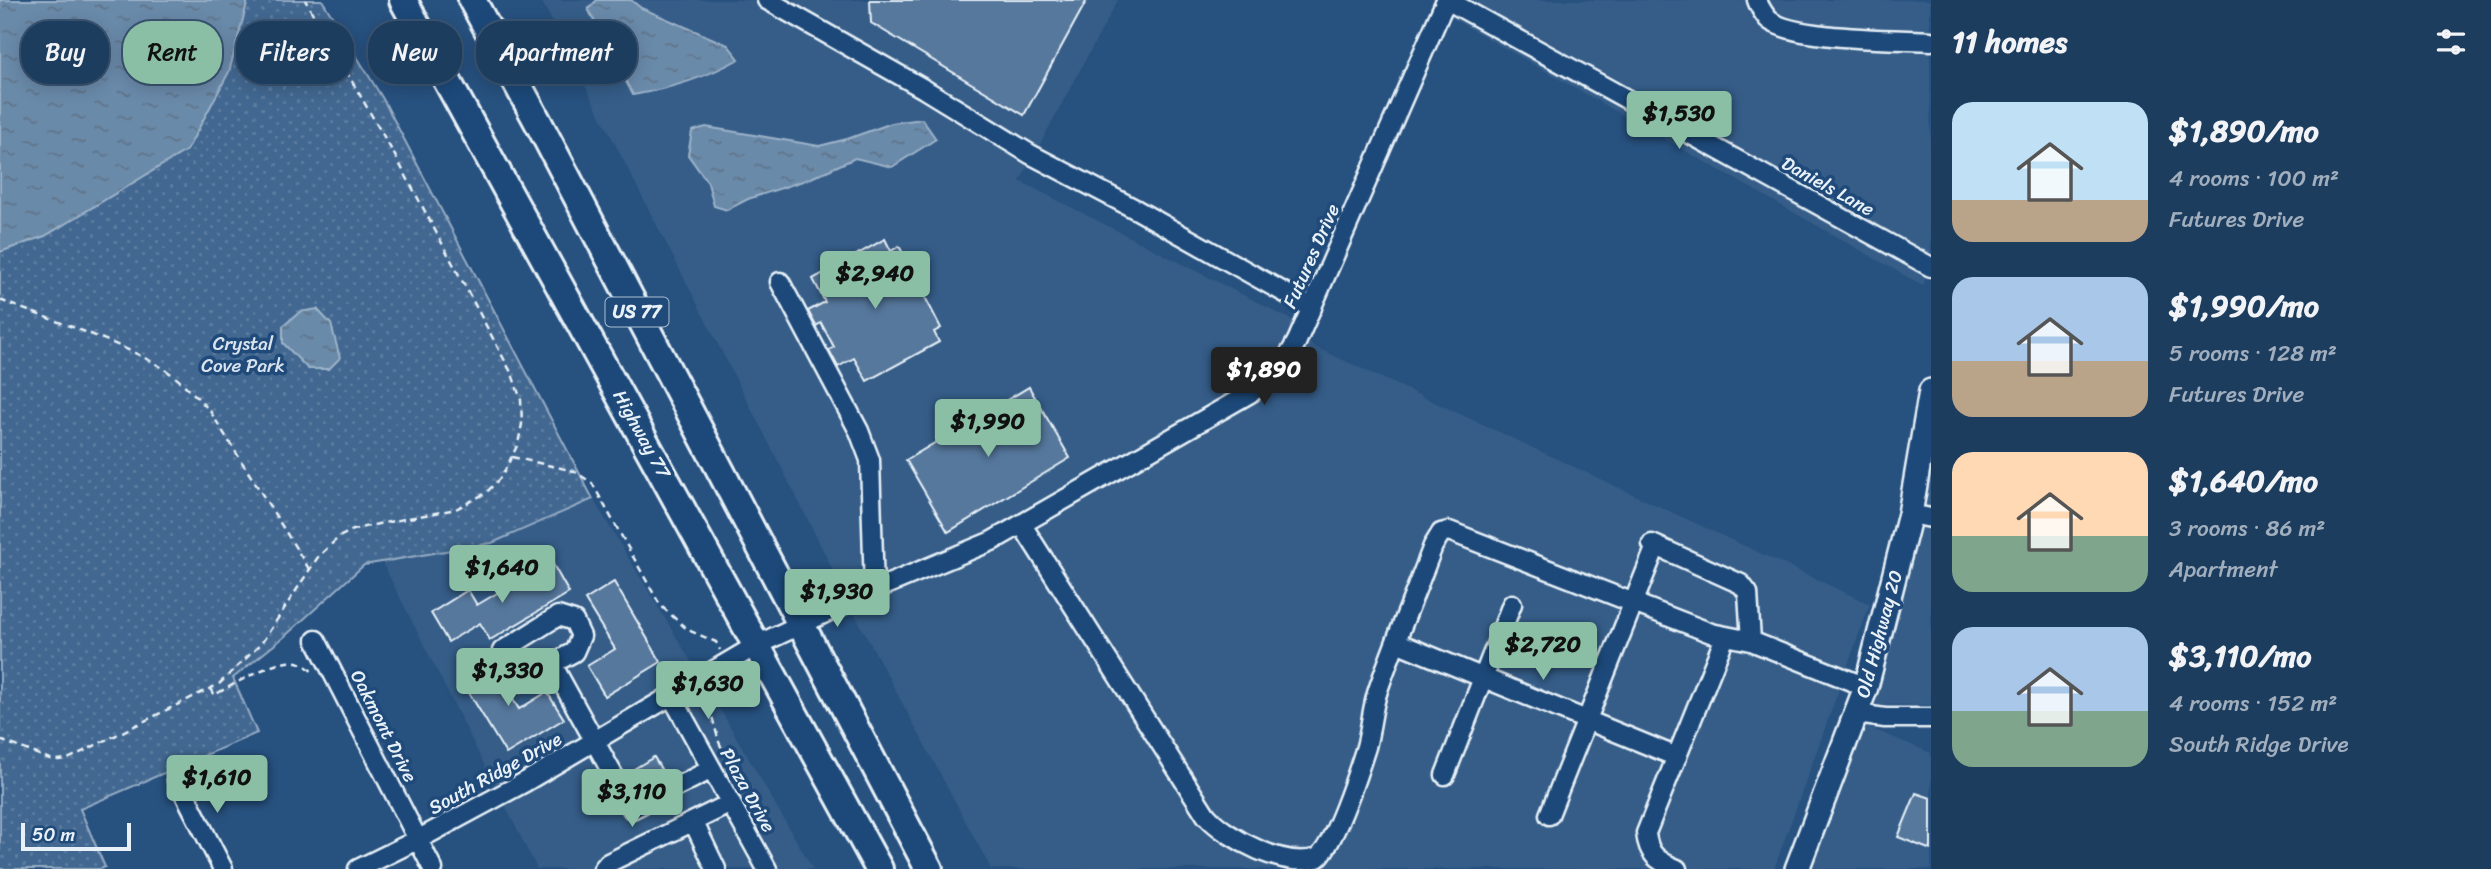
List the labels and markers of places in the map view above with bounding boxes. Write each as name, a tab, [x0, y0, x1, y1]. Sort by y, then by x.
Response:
pin: $1,530	[1622, 92, 1736, 151]
pin: $2,940	[818, 252, 932, 311]
pin: $1,890	[1207, 348, 1321, 407]
pin: $1,990	[931, 400, 1045, 459]
pin: $1,640	[445, 546, 559, 605]
pin: $1,930	[780, 570, 894, 629]
pin: $2,720	[1486, 622, 1600, 682]
pin: $1,330	[451, 648, 565, 708]
pin: $1,630	[651, 662, 765, 721]
pin: $1,610	[160, 756, 274, 815]
pin: $3,110	[575, 770, 689, 829]

